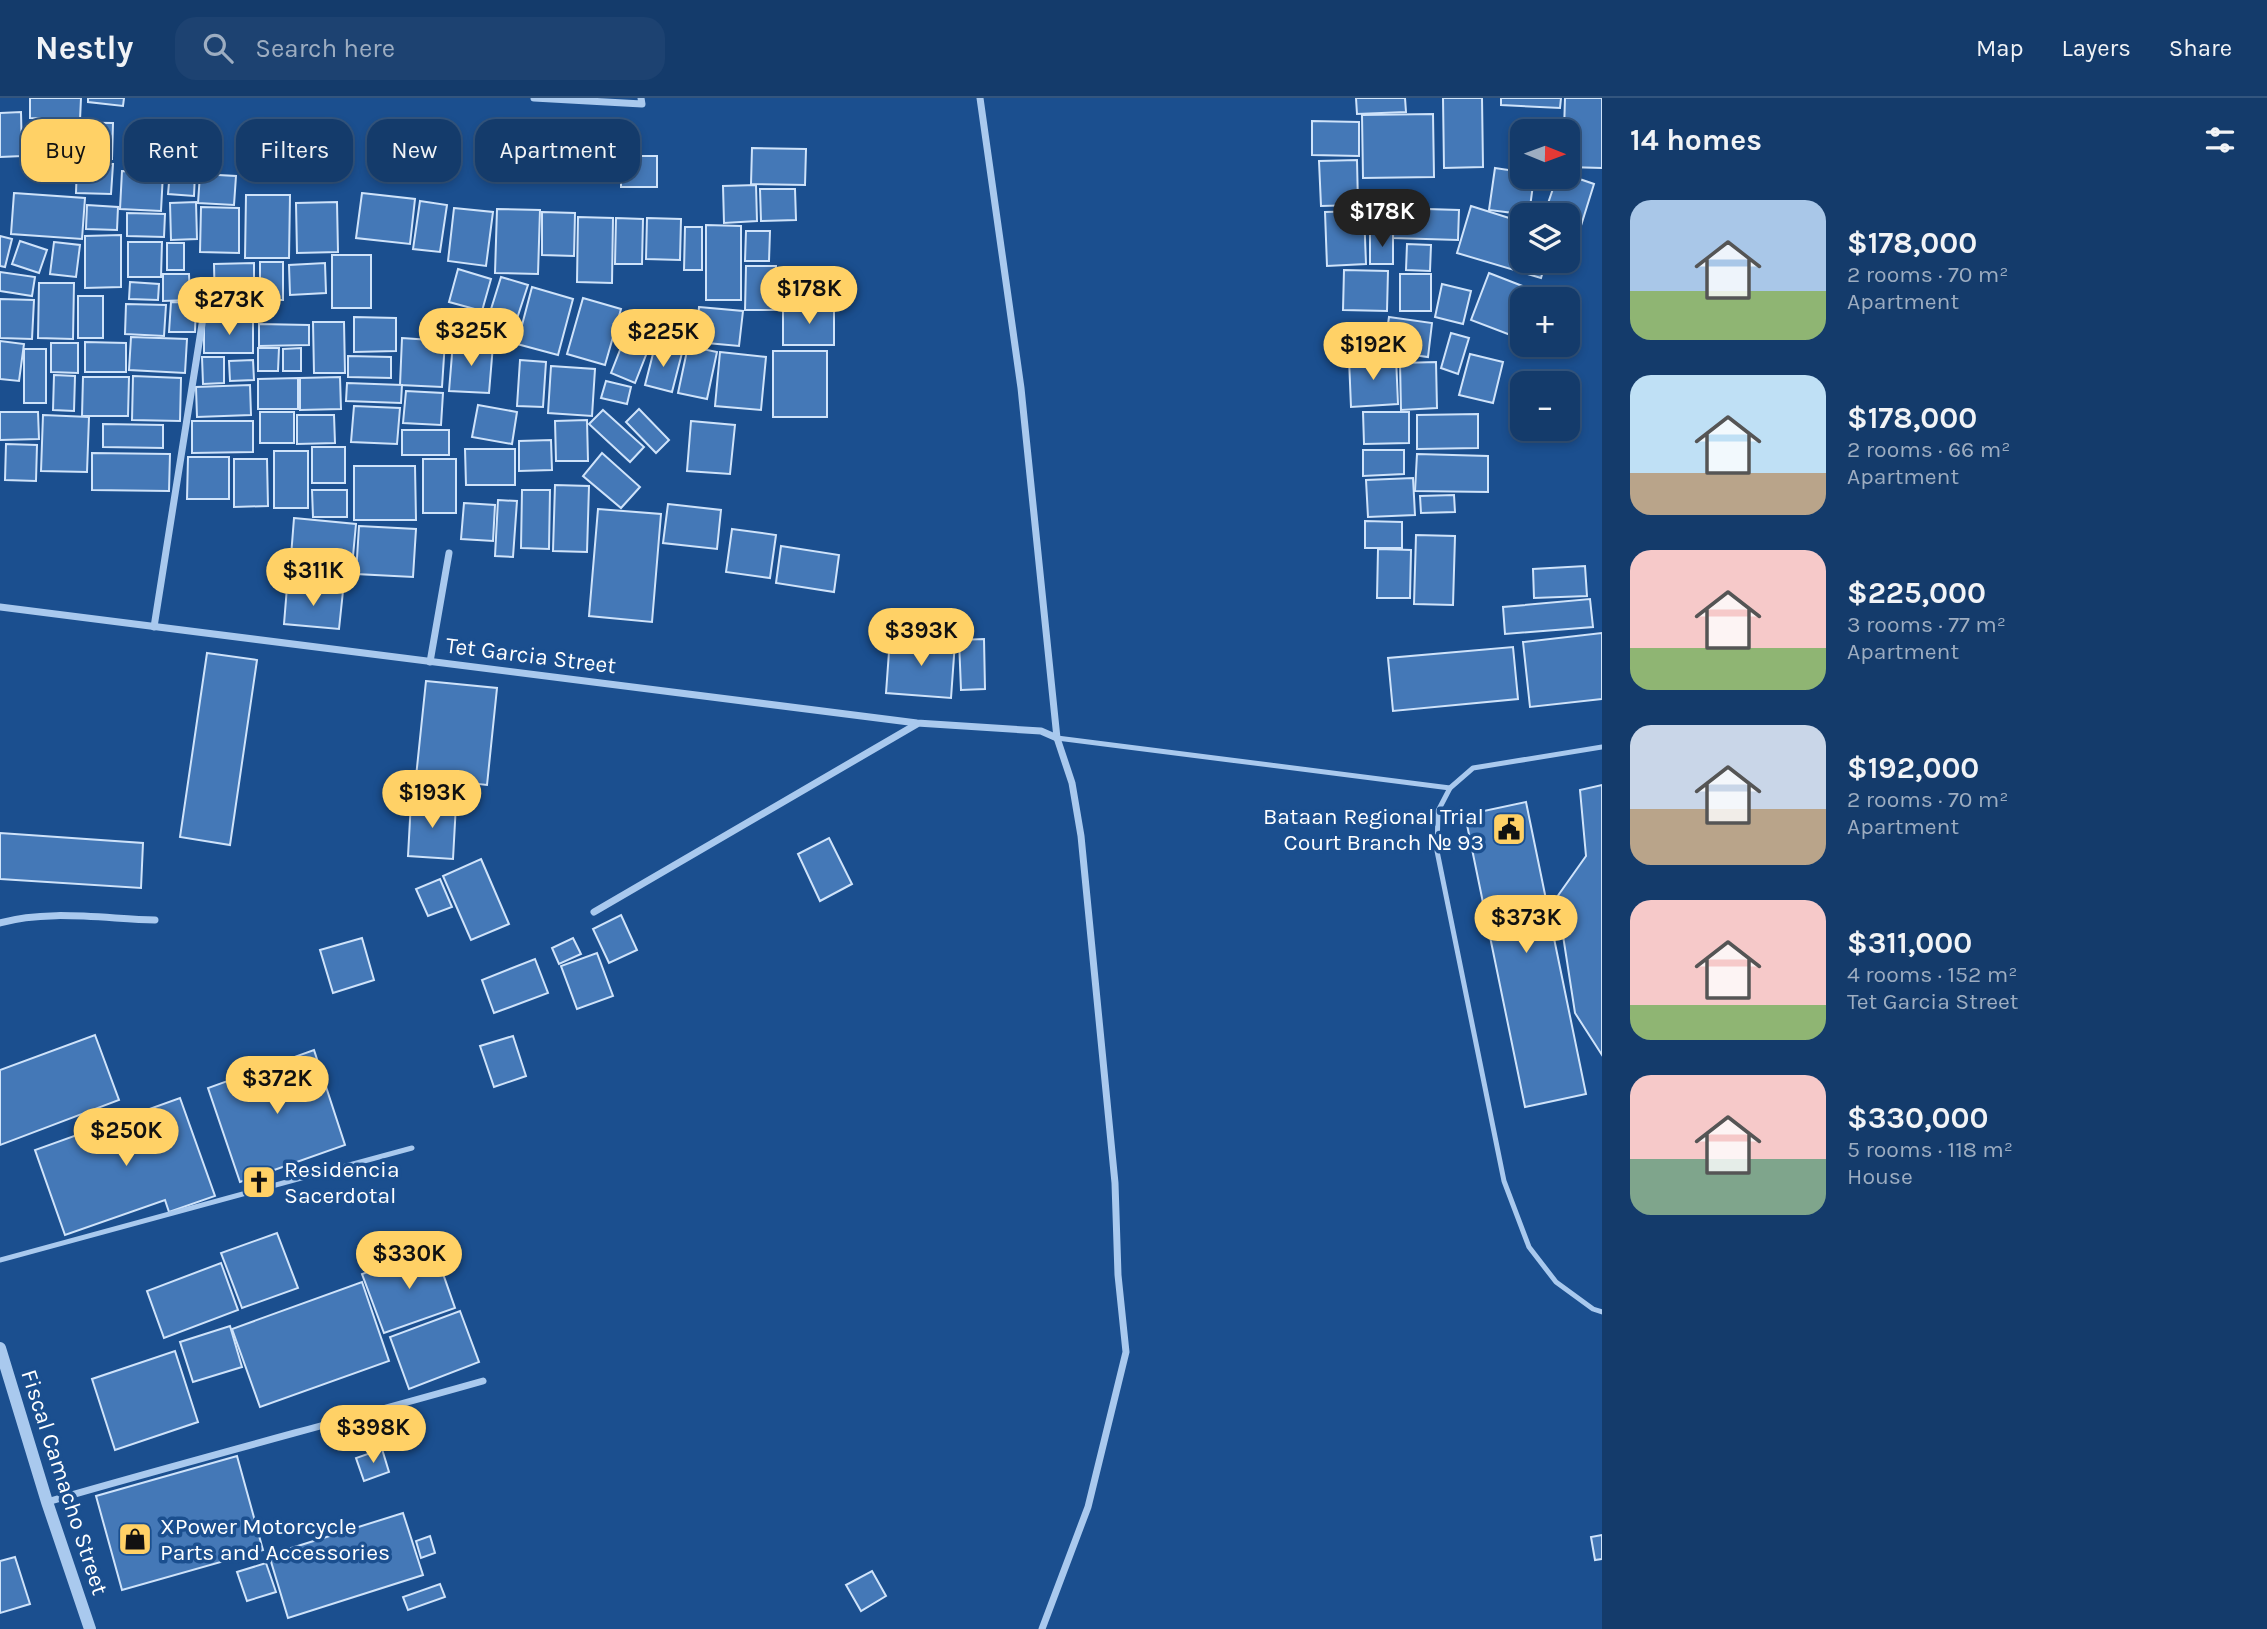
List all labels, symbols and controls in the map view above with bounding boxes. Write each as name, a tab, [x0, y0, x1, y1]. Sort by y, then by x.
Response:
search box	[175, 17, 665, 80]
text: Nestly	[35, 29, 133, 67]
icon: search	[199, 29, 237, 67]
text: Search here	[255, 33, 395, 64]
text: Map	[1976, 34, 2024, 62]
text: Layers	[2062, 34, 2131, 62]
text: Share	[2169, 34, 2232, 62]
chip: Buy	[21, 119, 110, 182]
chip: Rent	[124, 119, 222, 182]
chip: Filters	[236, 119, 353, 182]
chip: New	[367, 119, 461, 182]
chip: Apartment	[475, 119, 640, 182]
north arrow	[1510, 119, 1580, 189]
map controls	[1510, 119, 1580, 441]
icon: filters	[2201, 121, 2239, 159]
text: 14 homes	[1630, 122, 1762, 158]
pin: $178K	[1333, 190, 1431, 249]
text: $178K	[1349, 198, 1415, 225]
button: layers	[1510, 203, 1580, 273]
text: $178,000	[1847, 225, 1977, 261]
icon: home	[1686, 228, 1770, 312]
text: 2 rooms · 70 m²	[1847, 261, 2009, 288]
pin: $178K	[760, 266, 858, 326]
text: $178K	[776, 275, 842, 302]
pin: $273K	[180, 278, 278, 337]
text: $273K	[194, 286, 264, 313]
button: +	[1510, 287, 1580, 357]
text: Apartment	[1847, 288, 1959, 315]
pin: $325K	[422, 308, 520, 368]
pin: $225K	[614, 310, 712, 369]
text: $325K	[435, 317, 507, 344]
text: $225K	[627, 318, 699, 345]
pin: $192K	[1324, 322, 1422, 382]
text: $192K	[1339, 331, 1407, 358]
button: −	[1510, 371, 1580, 441]
text: $178,000	[1847, 400, 1977, 436]
icon: home	[1686, 403, 1770, 487]
text: 2 rooms · 66 m²	[1847, 436, 2010, 463]
text: Apartment	[1847, 463, 1959, 490]
pin: $311K	[264, 548, 362, 608]
text: $311K	[282, 557, 344, 584]
text: $225,000	[1847, 575, 1986, 611]
icon: home	[1686, 578, 1770, 662]
pin: $393K	[872, 608, 970, 668]
text: 3 rooms · 77 m²	[1847, 611, 2006, 638]
text: $393K	[884, 617, 958, 644]
street label: Tet Garcia Street	[444, 632, 618, 679]
text: Apartment	[1847, 638, 1959, 665]
text: $192,000	[1847, 750, 1979, 786]
icon: home	[1686, 753, 1770, 837]
pin: $193K	[383, 770, 481, 830]
text: $193K	[398, 779, 466, 806]
text: 2 rooms · 70 m²	[1847, 786, 2009, 813]
place label: Bataan Regional Trial Court Branch № 93	[1263, 803, 1484, 856]
public building icon: Bataan Regional Trial Court Branch № 93	[1490, 810, 1528, 848]
text: Apartment	[1847, 813, 1959, 840]
pin: $373K	[1477, 896, 1575, 955]
text: $373K	[1491, 904, 1561, 931]
text: $311,000	[1847, 925, 1972, 961]
icon: home	[1686, 928, 1770, 1012]
text: 4 rooms · 152 m²	[1847, 961, 2018, 988]
text: Tet Garcia Street	[1847, 988, 2018, 1015]
pin: $372K	[228, 1056, 326, 1116]
text: $372K	[242, 1065, 312, 1092]
text: $330,000	[1847, 1100, 1988, 1136]
icon: home	[1686, 1103, 1770, 1187]
pin: $250K	[77, 1108, 175, 1168]
text: $250K	[90, 1117, 162, 1144]
text: 5 rooms · 118 m²	[1847, 1136, 2013, 1163]
place label: Residencia Sacerdotal	[284, 1156, 400, 1209]
church icon: Residencia Sacerdotal	[240, 1163, 278, 1201]
text: House	[1847, 1163, 1913, 1190]
pin: $330K	[360, 1232, 458, 1291]
text: $330K	[372, 1240, 446, 1267]
street label: Fiscal Camacho Street	[15, 1366, 114, 1599]
pin: $398K	[324, 1406, 422, 1465]
text: $398K	[336, 1414, 410, 1441]
place label: XPower Motorcycle Parts and Accessories	[160, 1513, 390, 1566]
shop icon: XPower Motorcycle Parts and Accessories	[116, 1520, 154, 1558]

